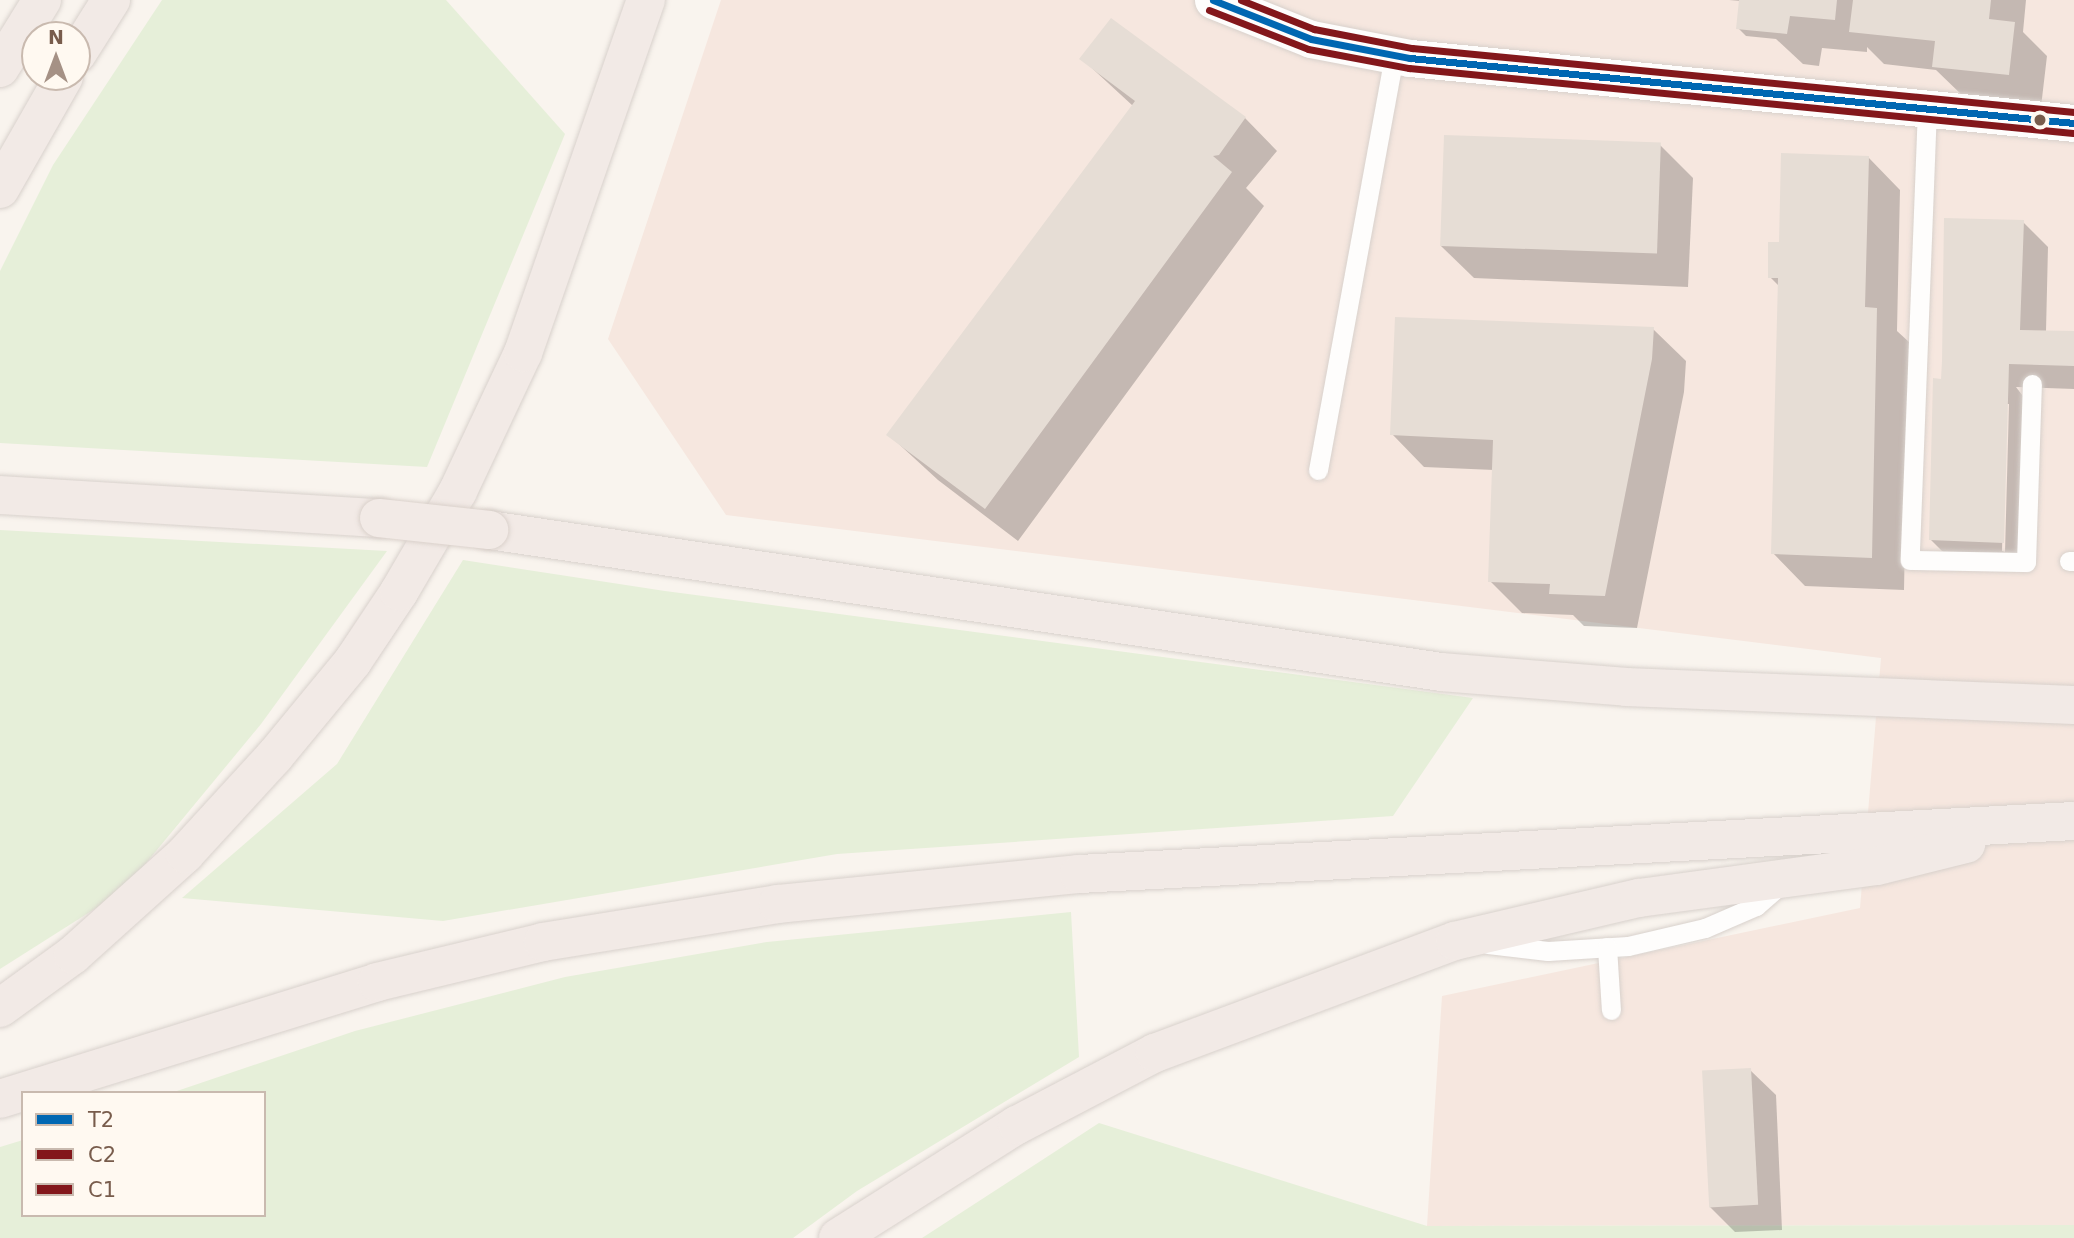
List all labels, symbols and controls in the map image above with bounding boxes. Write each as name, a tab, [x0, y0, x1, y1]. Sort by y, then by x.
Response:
north arrow	[21, 21, 91, 91]
text: N	[48, 26, 64, 48]
unlabelled marker	[2033, 113, 2047, 127]
legend	[21, 1091, 266, 1217]
text: T2	[88, 1108, 114, 1132]
text: C2	[88, 1143, 116, 1167]
text: C1	[88, 1178, 116, 1202]

